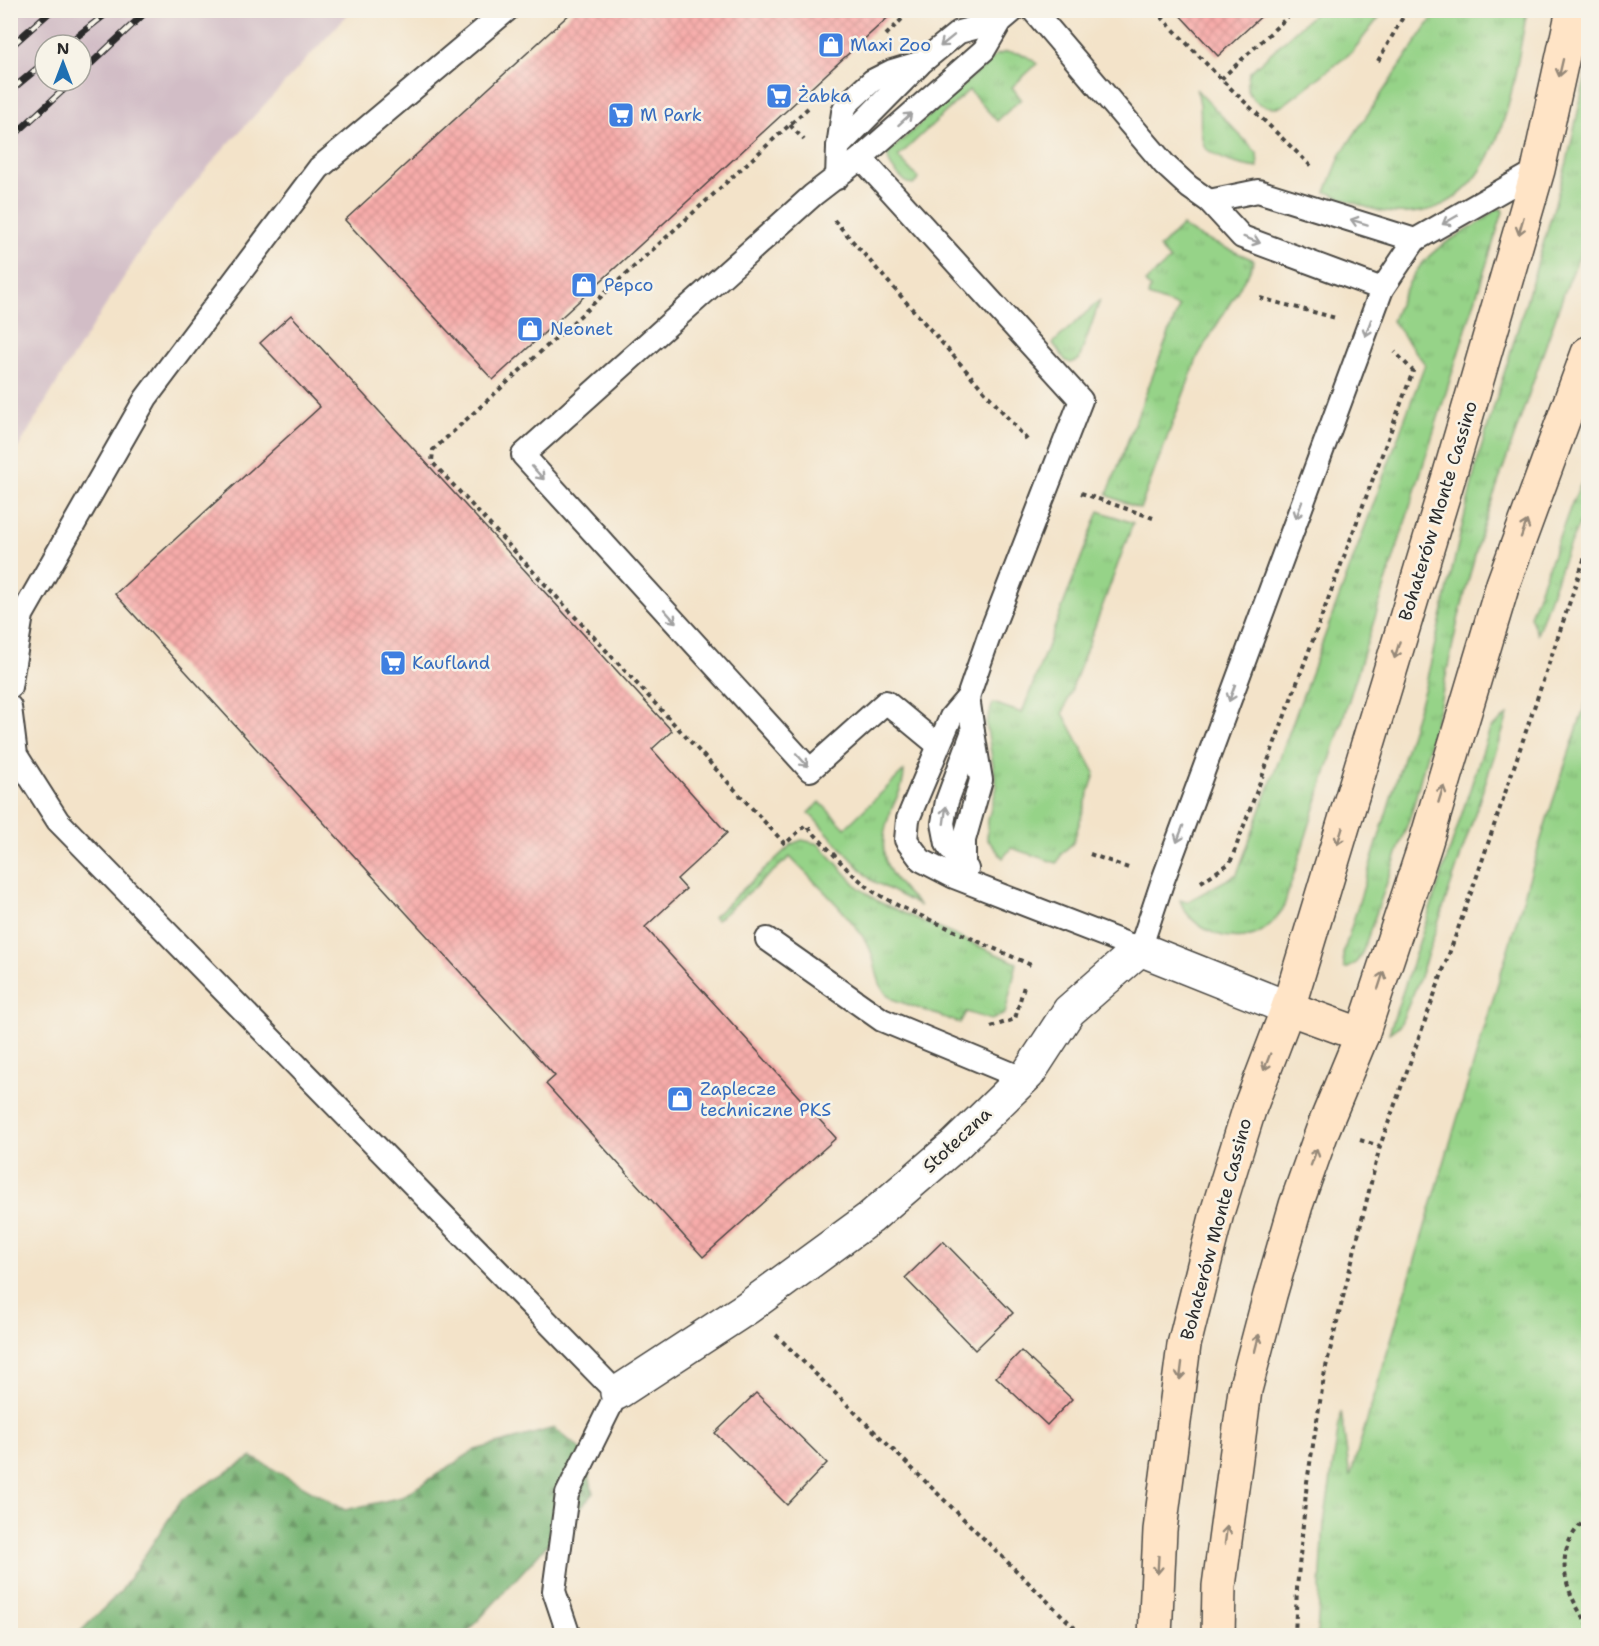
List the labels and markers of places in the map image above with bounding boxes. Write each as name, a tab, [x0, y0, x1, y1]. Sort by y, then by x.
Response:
shop icon: Maxi Zoo	[816, 30, 846, 60]
place label: Maxi Zoo	[850, 33, 931, 57]
supermarket icon: Żabka	[764, 81, 794, 111]
place label: Żabka	[798, 84, 851, 108]
supermarket icon: M Park	[606, 100, 636, 130]
place label: M Park	[640, 103, 702, 127]
shop icon: Pepco	[569, 270, 599, 300]
place label: Pepco	[604, 273, 654, 297]
shop icon: Neonet	[515, 314, 545, 344]
place label: Neonet	[550, 317, 613, 341]
supermarket icon: Kaufland	[378, 648, 408, 678]
place label: Kaufland	[412, 651, 490, 675]
place label: Zaplecze techniczne PKS	[700, 1077, 831, 1122]
shop icon: Zaplecze techniczne PKS	[665, 1084, 695, 1114]

